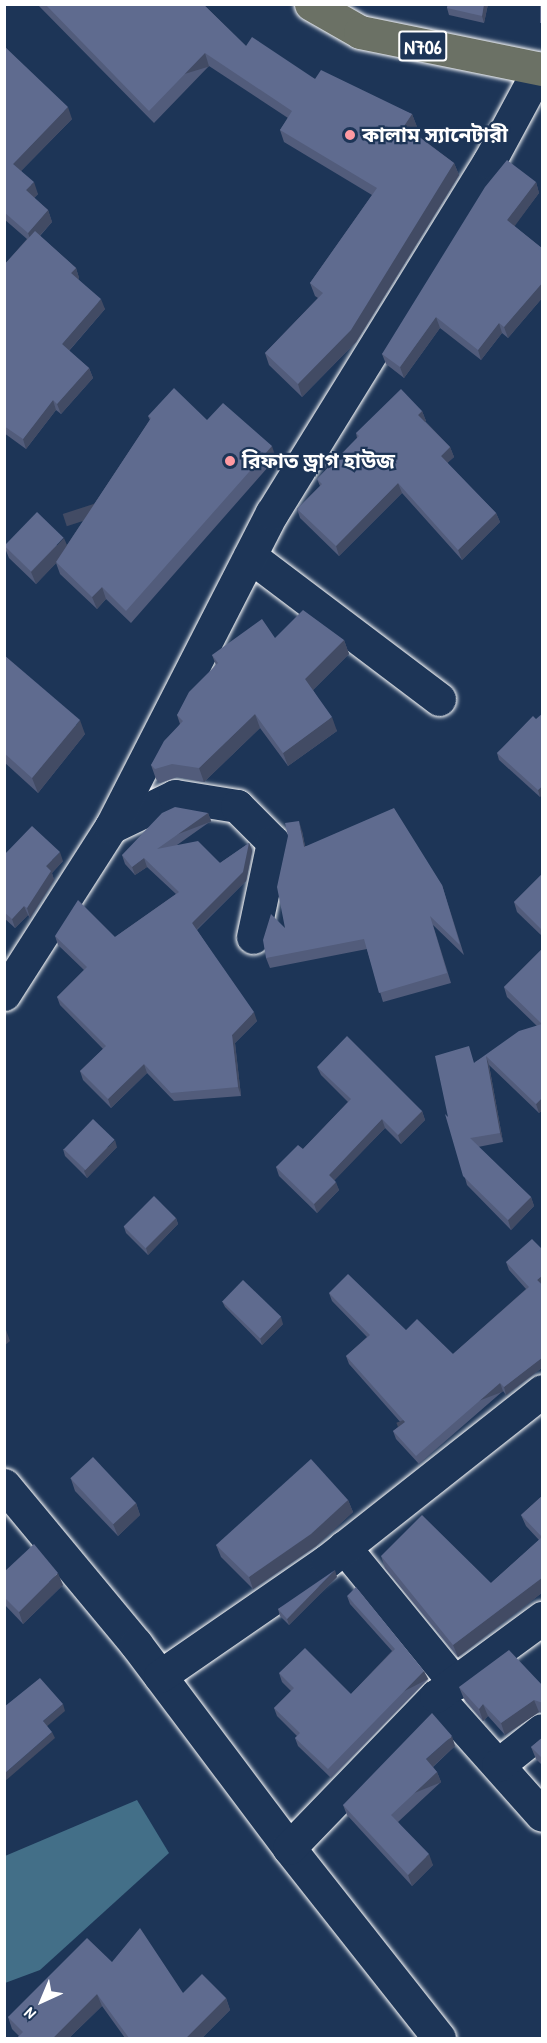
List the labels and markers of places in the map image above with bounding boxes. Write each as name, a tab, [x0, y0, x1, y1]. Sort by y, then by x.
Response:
place label: কালাম স্যানেটারী	[362, 122, 508, 148]
marker: কালাম স্যানেটারী	[343, 128, 357, 142]
place label: রিফাত ড্রাগ হাউজ	[242, 448, 395, 474]
marker: রিফাত ড্রাগ হাউজ	[223, 454, 237, 468]

